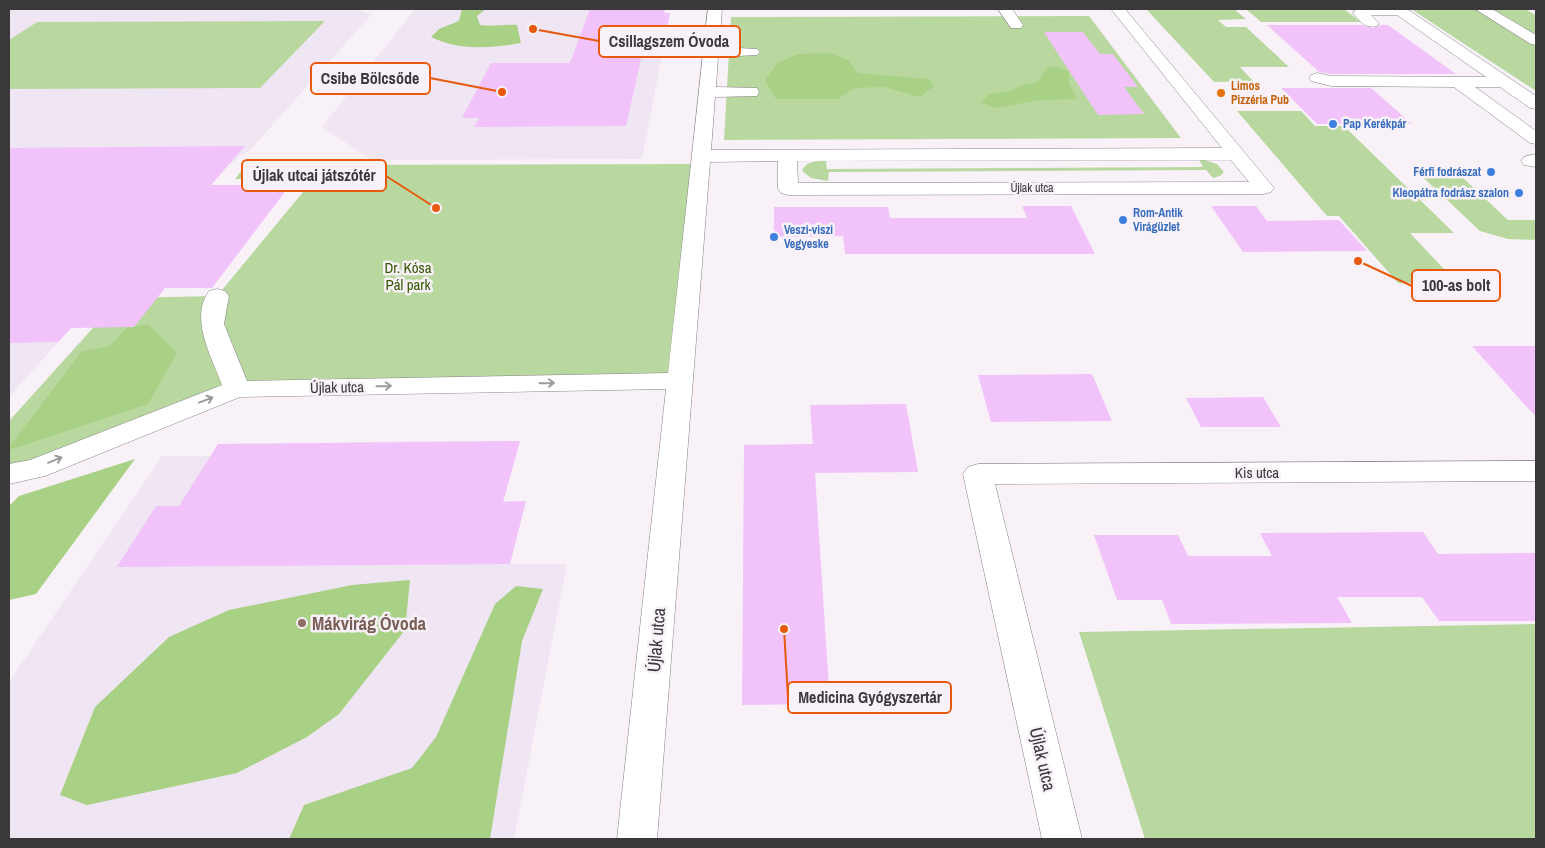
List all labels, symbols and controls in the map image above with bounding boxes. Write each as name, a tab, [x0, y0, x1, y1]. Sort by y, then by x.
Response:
callout: Csillagszem Óvoda	[599, 26, 740, 57]
text: Csillagszem Óvoda	[609, 30, 730, 52]
callout: Csibe Bölcsőde	[311, 63, 430, 94]
text: Csibe Bölcsőde	[321, 67, 419, 89]
place label: Limos Pizzéria Pub	[1231, 78, 1289, 108]
marker: Limos Pizzéria Pub	[1215, 87, 1227, 99]
place label: Pap Kerékpár	[1343, 116, 1407, 132]
marker: Pap Kerékpár	[1327, 118, 1339, 130]
callout: Újlak utcai játszótér	[242, 160, 386, 191]
text: Újlak utcai játszótér	[252, 164, 377, 186]
place label: Férfi fodrászat	[1413, 164, 1482, 180]
marker: Férfi fodrászat	[1485, 166, 1497, 178]
street label: Újlak utca	[1010, 180, 1054, 196]
place label: Kleopátra fodrász szalon	[1393, 185, 1509, 201]
marker: Kleopátra fodrász szalon	[1513, 187, 1525, 199]
place label: Rom-Antik Virágüzlet	[1133, 205, 1183, 235]
marker: Rom-Antik Virágüzlet	[1117, 214, 1129, 226]
place label: Veszi-viszi Vegyeske	[784, 222, 833, 252]
marker: Veszi-viszi Vegyeske	[768, 231, 780, 243]
park label: Dr. Kósa Pál park	[384, 257, 432, 295]
callout: 100-as bolt	[1412, 270, 1500, 301]
text: 100-as bolt	[1422, 274, 1491, 296]
street label: Újlak utca	[310, 376, 364, 398]
one-way arrow	[538, 378, 554, 388]
one-way arrow	[376, 381, 392, 391]
one-way arrow	[198, 395, 213, 404]
one-way arrow	[47, 455, 62, 464]
street label: Kis utca	[1235, 462, 1279, 483]
street label: Újlak utca	[641, 607, 671, 673]
place label: Mákvirág Óvoda	[312, 611, 427, 636]
marker: Mákvirág Óvoda	[296, 617, 308, 629]
callout: Medicina Gyógyszertár	[788, 682, 951, 713]
text: Medicina Gyógyszertár	[798, 686, 943, 708]
street label: Újlak utca	[1024, 725, 1062, 793]

